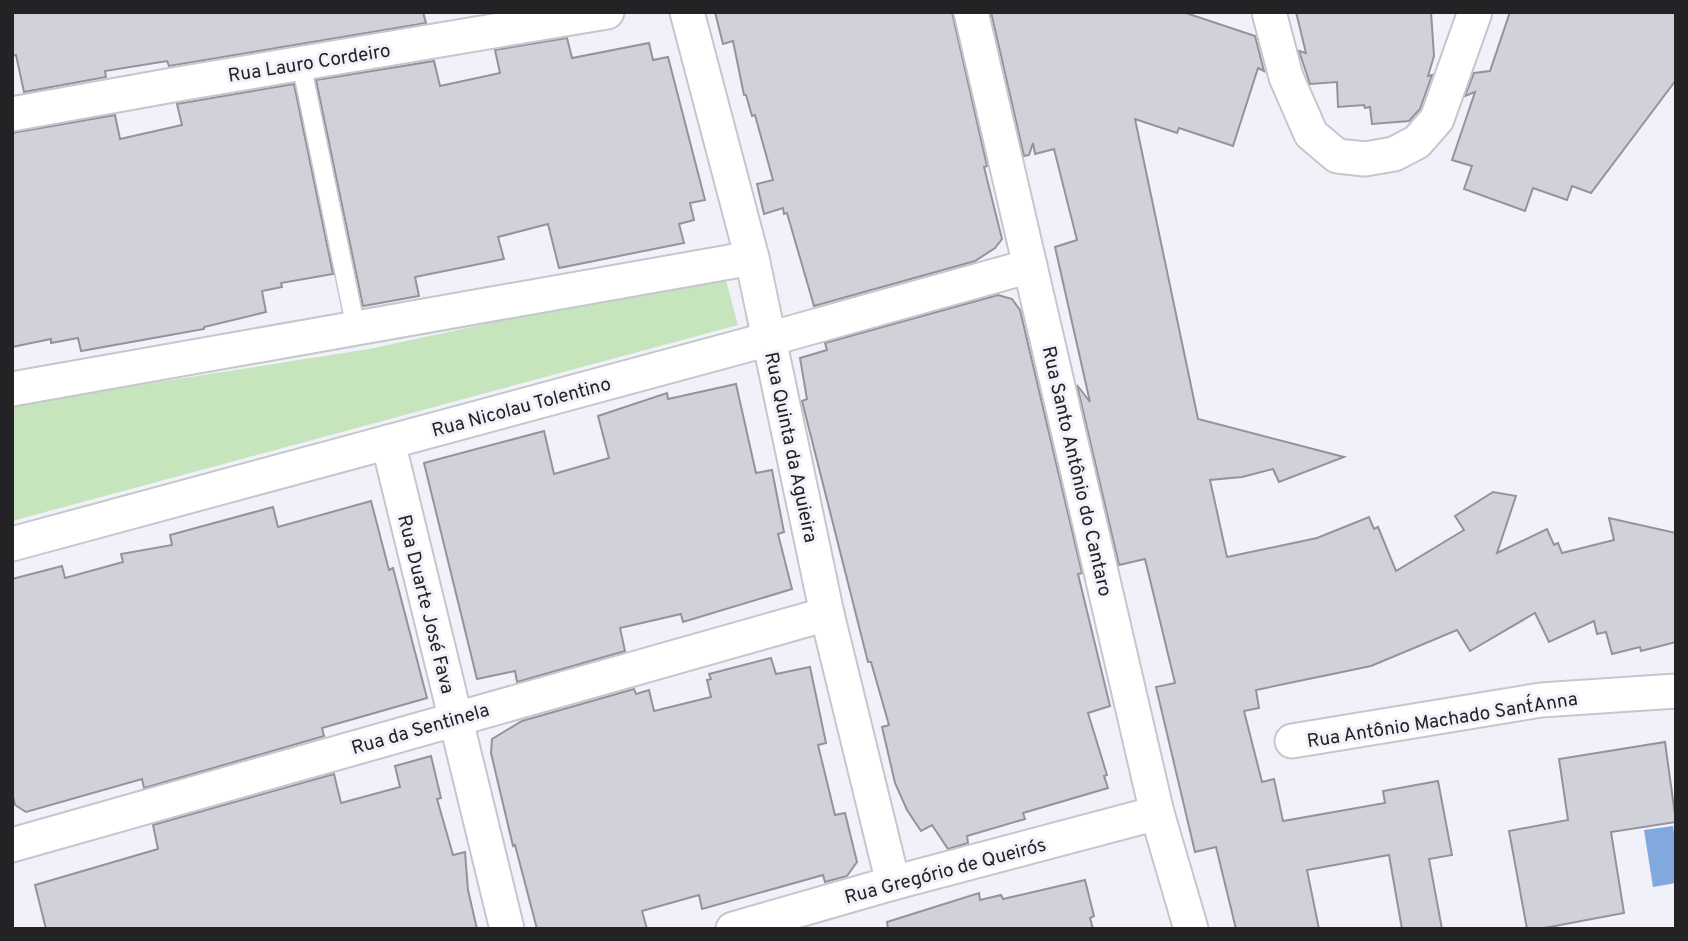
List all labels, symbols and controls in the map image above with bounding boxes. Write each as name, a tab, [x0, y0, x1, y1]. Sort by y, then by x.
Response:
street label: Rua Lauro Cordeiro	[226, 39, 392, 89]
street label: Rua Santo Antônio do Cantaro	[1036, 344, 1117, 599]
street label: Rua Quinta da Aguieira	[758, 350, 822, 545]
street label: Rua Nicolau Tolentino	[429, 372, 614, 443]
street label: Rua Duarte José Fava	[391, 512, 459, 697]
street label: Rua Antônio Machado Sant´Anna	[1305, 686, 1579, 754]
street label: Rua da Sentinela	[349, 699, 492, 761]
street label: Rua Gregório de Queirós	[842, 833, 1049, 910]

